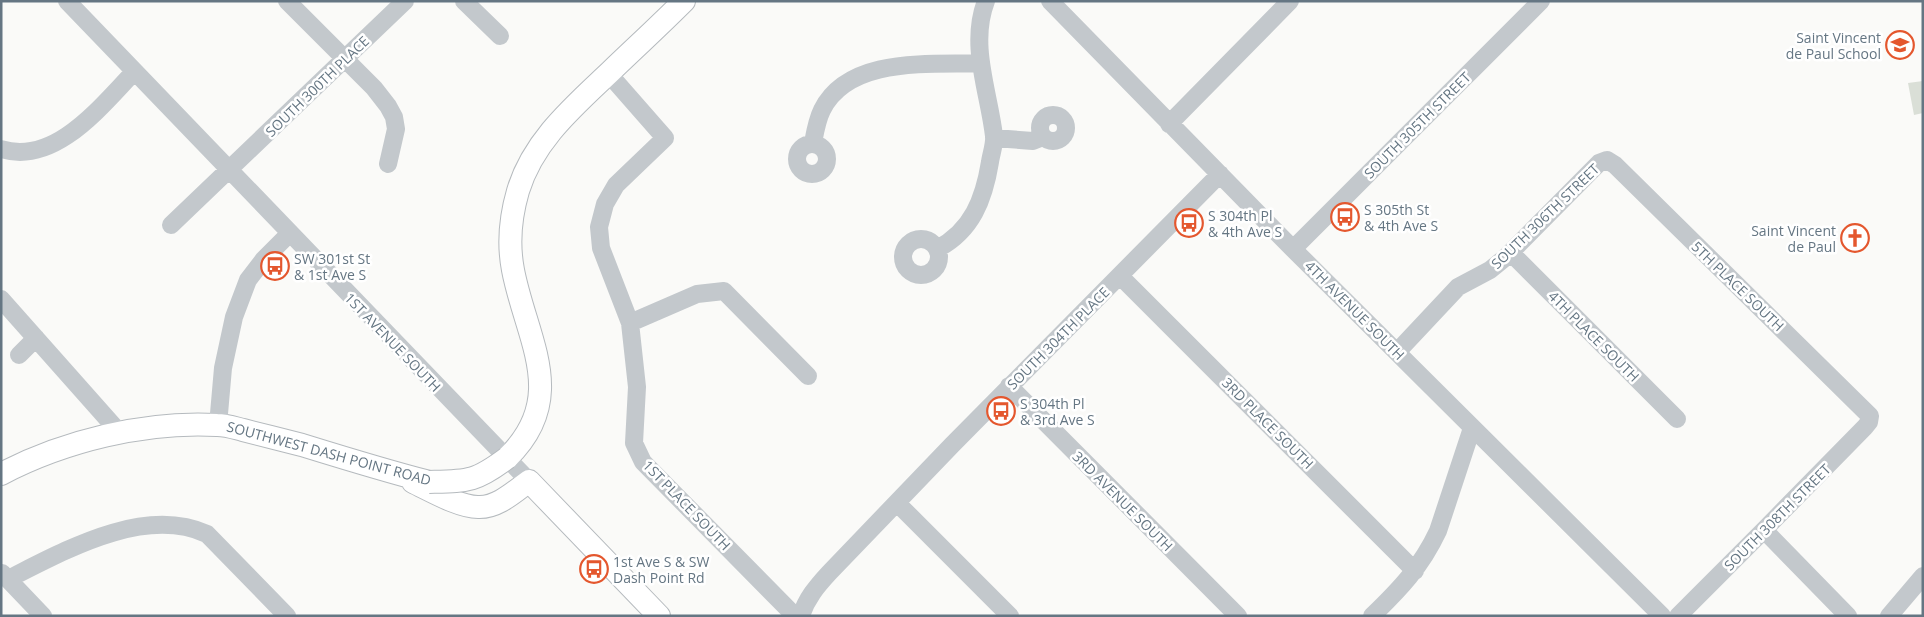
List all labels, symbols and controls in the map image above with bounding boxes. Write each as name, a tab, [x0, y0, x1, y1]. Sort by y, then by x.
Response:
place label: Saint Vincent de Paul School	[1786, 28, 1881, 63]
school or university icon: Saint Vincent de Paul School	[1885, 30, 1915, 60]
street label: SOUTH 300TH PLACE	[261, 31, 373, 141]
street label: SOUTH 305TH STREET	[1360, 67, 1475, 182]
street label: SOUTH 306TH STREET	[1487, 159, 1603, 273]
place label: S 305th St & 4th Ave S	[1364, 200, 1438, 235]
bus stop icon: S 305th St & 4th Ave S	[1330, 202, 1360, 232]
place label: S 304th Pl & 4th Ave S	[1208, 206, 1282, 241]
bus stop icon: S 304th Pl & 4th Ave S	[1174, 208, 1204, 238]
place label: Saint Vincent de Paul	[1751, 221, 1836, 256]
church icon: Saint Vincent de Paul	[1840, 223, 1870, 253]
street label: 5TH PLACE SOUTH	[1688, 237, 1788, 335]
place label: SW 301st St & 1st Ave S	[294, 249, 370, 284]
bus stop icon: SW 301st St & 1st Ave S	[260, 251, 290, 281]
street label: 4TH AVENUE SOUTH	[1301, 256, 1409, 364]
street label: SOUTH 304TH PLACE	[1003, 283, 1113, 393]
street label: 4TH PLACE SOUTH	[1544, 286, 1644, 386]
street label: 1ST AVENUE SOUTH	[341, 288, 445, 396]
street label: 3RD PLACE SOUTH	[1218, 373, 1318, 473]
place label: S 304th Pl & 3rd Ave S	[1020, 394, 1095, 429]
bus stop icon: S 304th Pl & 3rd Ave S	[986, 396, 1016, 426]
street label: SOUTHWEST DASH POINT ROAD	[225, 417, 433, 489]
street label: 3RD AVENUE SOUTH	[1069, 447, 1177, 555]
street label: 1ST PLACE SOUTH	[639, 456, 735, 554]
street label: SOUTH 308TH STREET	[1720, 459, 1835, 574]
place label: 1st Ave S & SW Dash Point Rd	[613, 552, 709, 587]
bus stop icon: 1st Ave S & SW Dash Point Rd	[579, 554, 609, 584]

